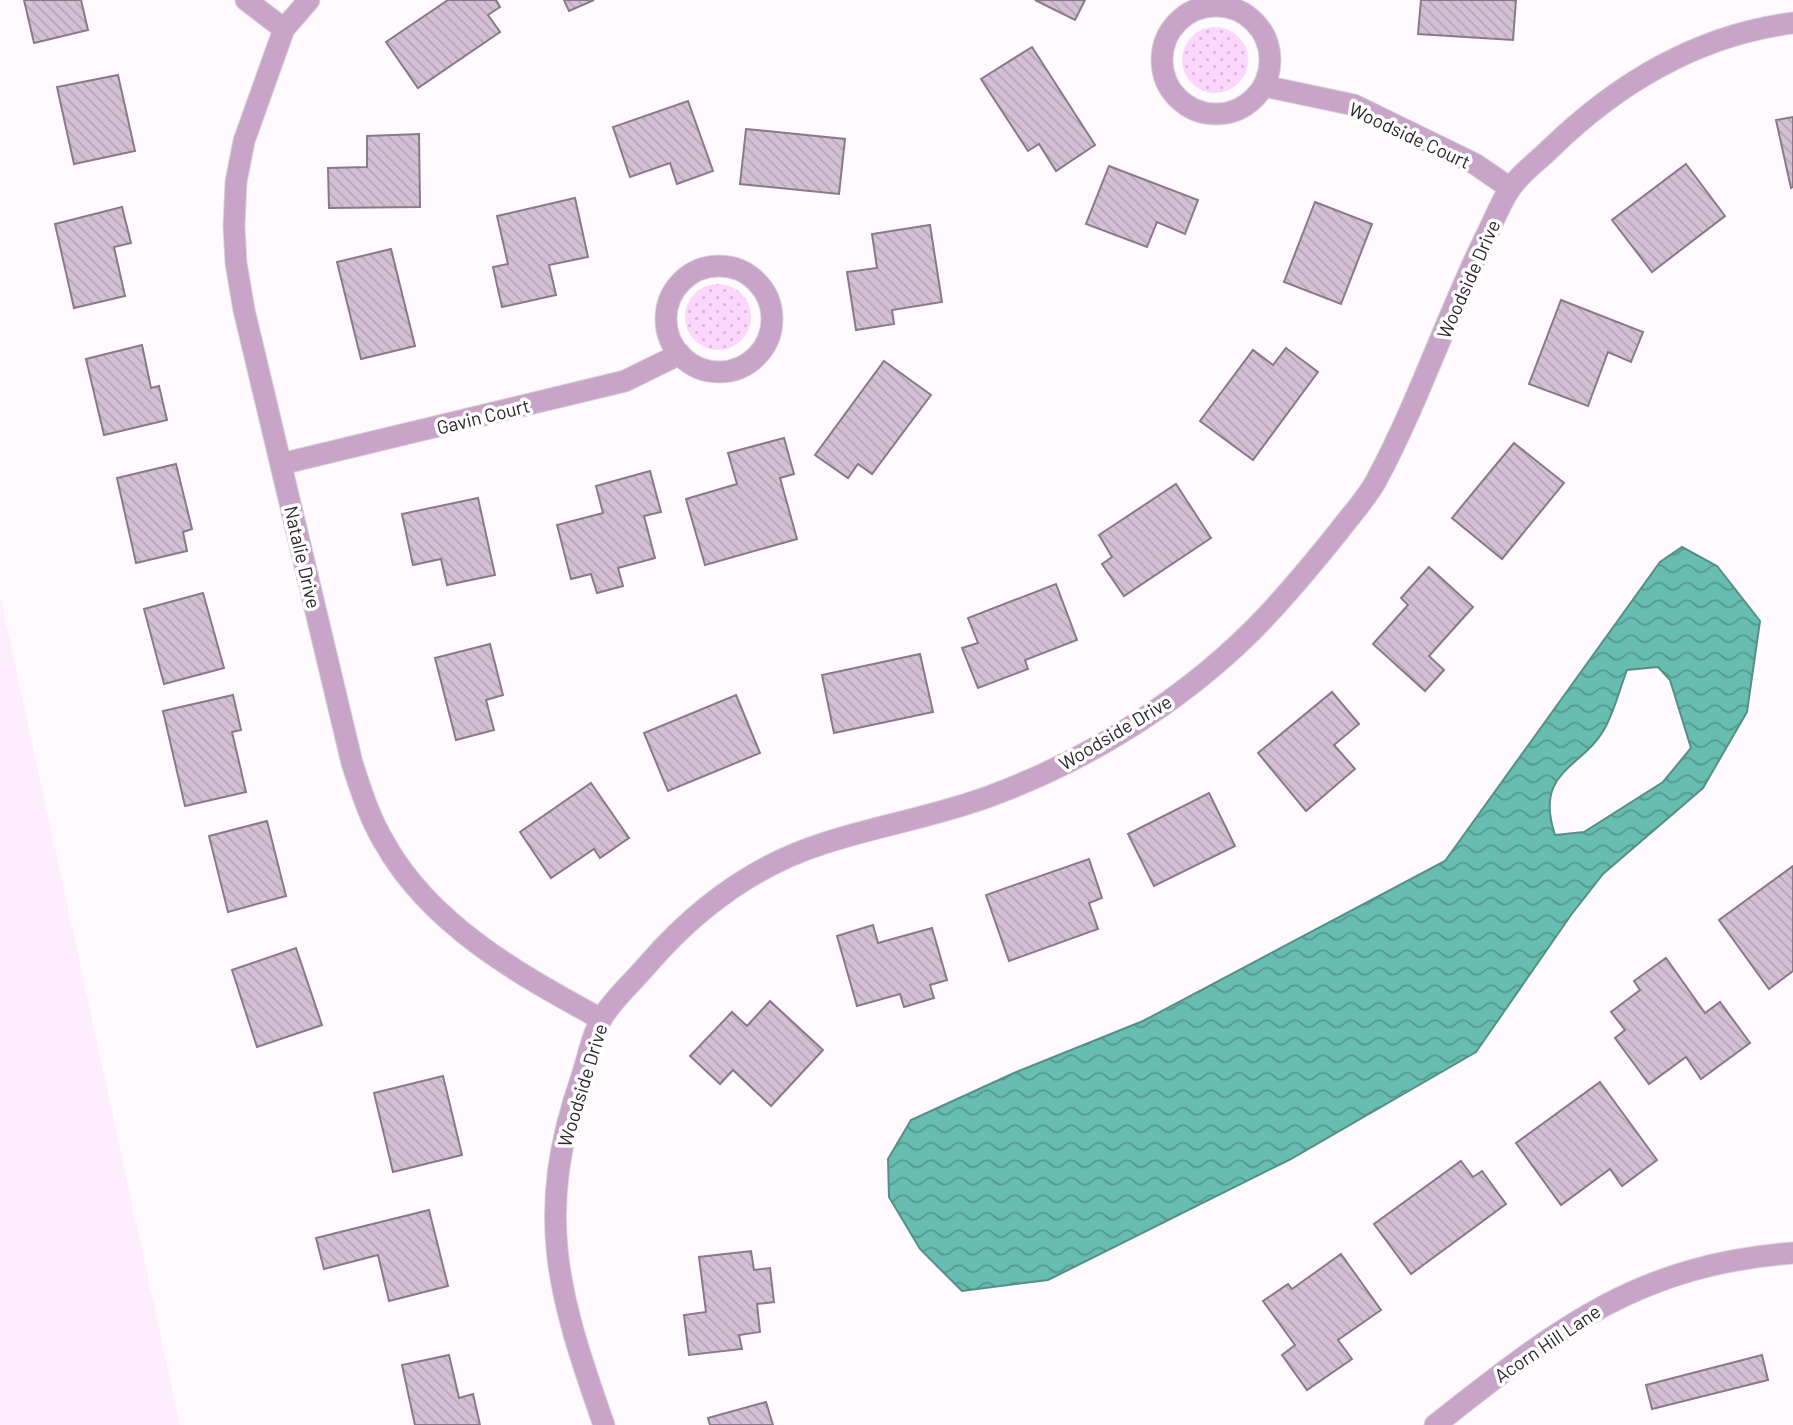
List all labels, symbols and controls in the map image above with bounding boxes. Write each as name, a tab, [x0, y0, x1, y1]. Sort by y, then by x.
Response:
street label: Woodside Court	[1346, 97, 1474, 173]
street label: Woodside Drive	[1432, 216, 1504, 342]
street label: Gavin Court	[434, 393, 532, 439]
street label: Natalie Drive	[280, 503, 326, 611]
street label: Woodside Drive	[1054, 689, 1176, 775]
street label: Woodside Drive	[552, 1021, 612, 1149]
street label: Acorn Hill Lane	[1490, 1299, 1604, 1387]

